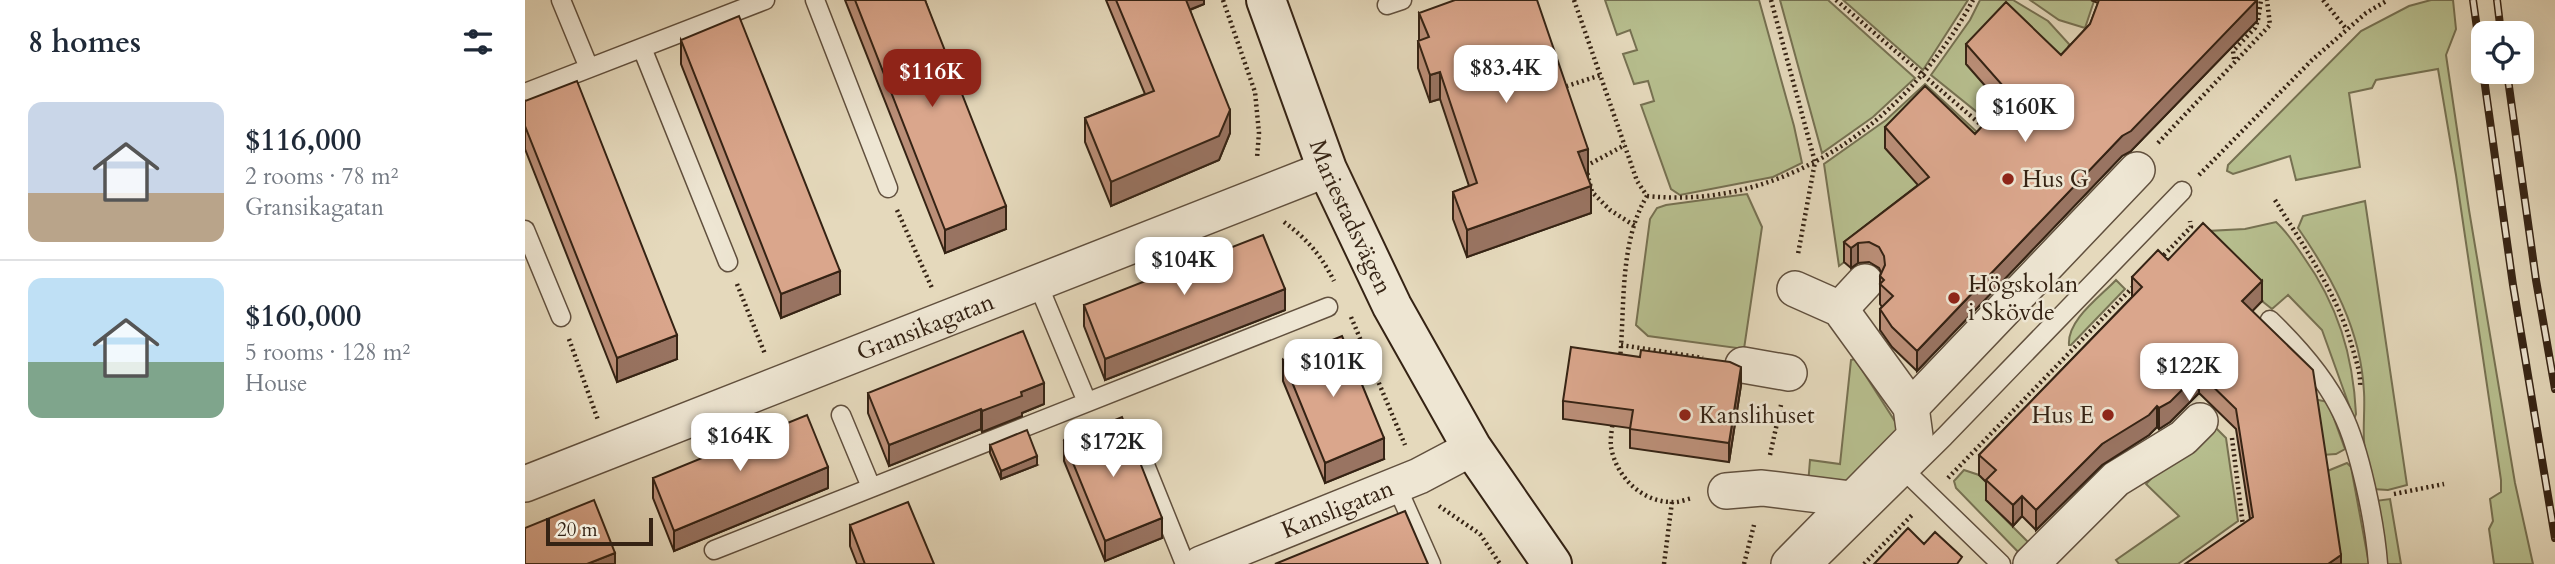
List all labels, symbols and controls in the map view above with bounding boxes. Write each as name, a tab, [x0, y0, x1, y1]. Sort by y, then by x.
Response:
map controls	[2471, 21, 2534, 84]
button: locate	[2471, 21, 2534, 84]
text: 8 homes	[28, 22, 141, 63]
icon: filters	[459, 23, 497, 61]
pin: $83.4K	[1449, 46, 1563, 105]
pin: $116K	[883, 50, 981, 109]
text: $83.4K	[1470, 52, 1542, 83]
text: $116K	[899, 56, 965, 87]
pin: $160K	[1976, 85, 2074, 144]
text: $160K	[1992, 91, 2058, 122]
text: $116,000	[245, 120, 361, 161]
icon: home	[84, 130, 168, 214]
street label: Mariestadsvägen	[1301, 135, 1401, 300]
text: 2 rooms · 78 m²	[245, 161, 398, 192]
place label: Hus G	[2022, 163, 2089, 196]
marker: Hus G	[2000, 171, 2016, 187]
text: Gransikagatan	[245, 192, 384, 223]
pin: $104K	[1135, 238, 1233, 297]
text: $104K	[1151, 244, 1217, 275]
place label: Högskolan i Skövde	[1968, 268, 2079, 329]
street label: Gransikagatan	[852, 285, 999, 369]
marker: Högskolan i Skövde	[1946, 290, 1962, 306]
text: $160,000	[245, 296, 361, 337]
icon: home	[84, 306, 168, 390]
text: 5 rooms · 128 m²	[245, 337, 410, 368]
pin: $101K	[1284, 340, 1382, 399]
pin: $122K	[2140, 344, 2238, 403]
text: $101K	[1300, 346, 1366, 377]
text: $122K	[2156, 350, 2222, 381]
text: House	[245, 368, 307, 399]
place label: Kanslihuset	[1699, 399, 1815, 432]
place label: Hus E	[2031, 399, 2094, 432]
marker: Kanslihuset	[1677, 407, 1693, 423]
marker: Hus E	[2100, 407, 2116, 423]
pin: $164K	[691, 414, 789, 473]
text: $164K	[707, 420, 773, 451]
pin: $172K	[1064, 420, 1162, 479]
text: $172K	[1080, 426, 1146, 457]
street label: Kansligatan	[1276, 471, 1399, 546]
scale bar	[546, 515, 653, 547]
text: 20 m	[557, 517, 598, 543]

